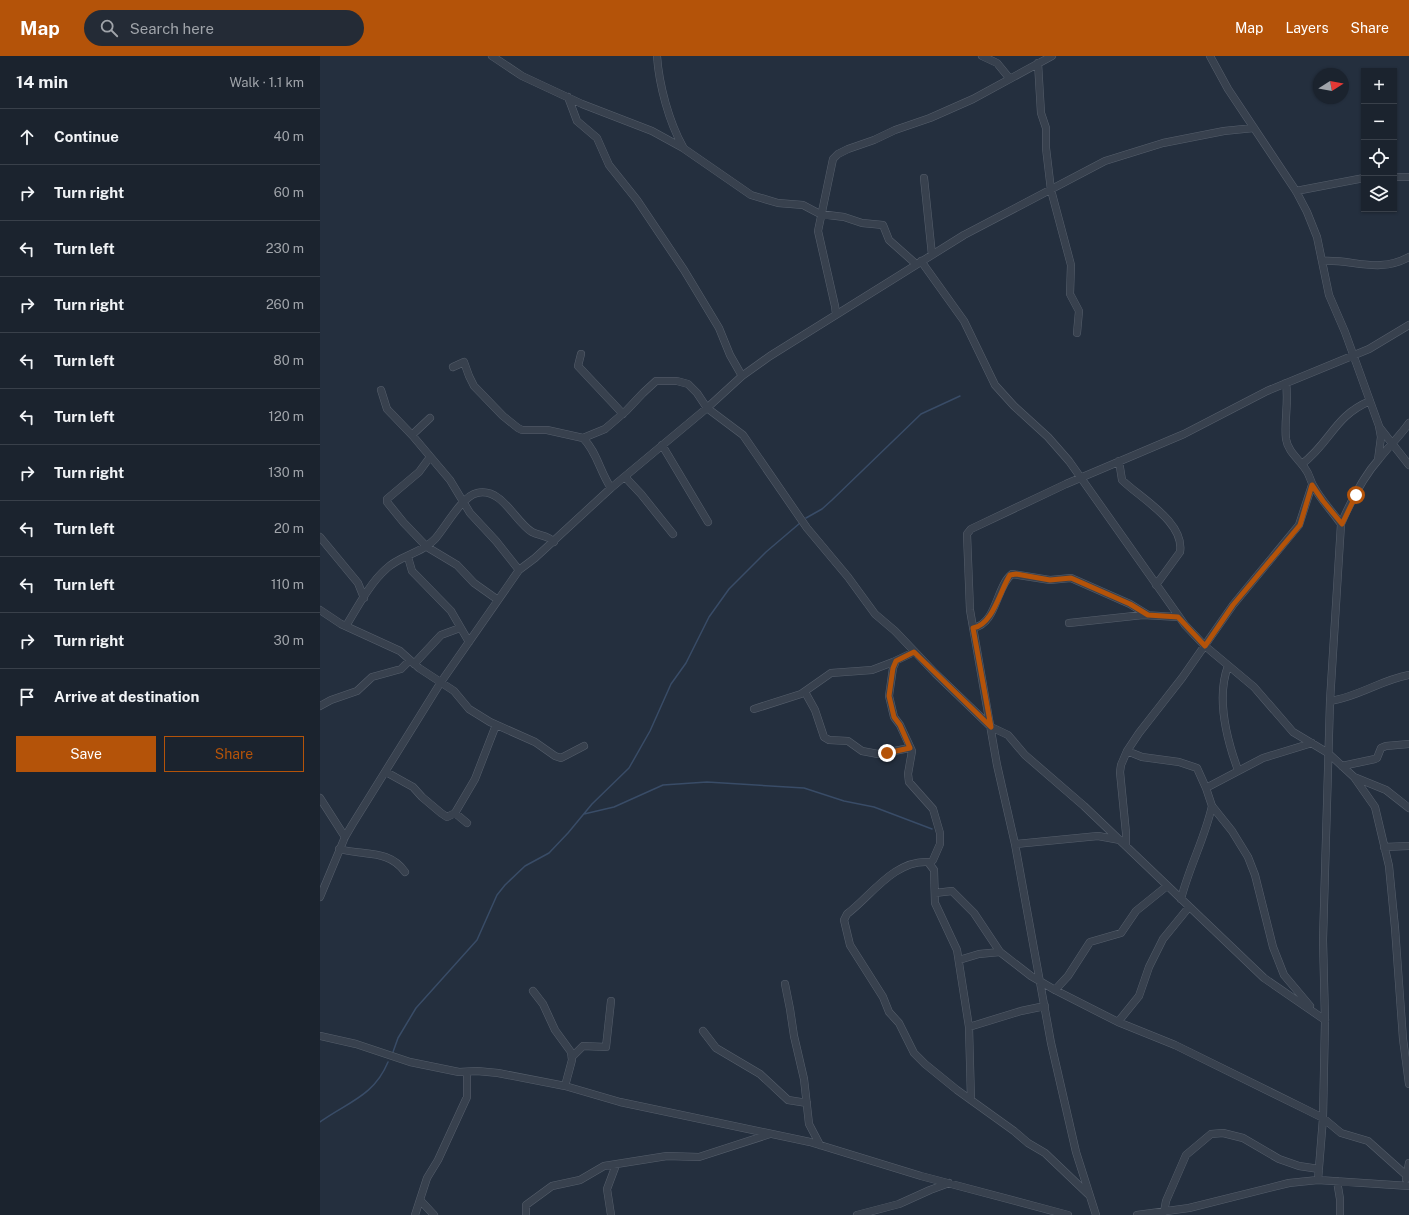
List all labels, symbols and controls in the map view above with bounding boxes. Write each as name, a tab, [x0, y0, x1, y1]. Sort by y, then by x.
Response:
search box	[84, 10, 364, 46]
text: Map	[20, 17, 60, 39]
icon: search	[98, 17, 120, 39]
text: Search here	[130, 20, 214, 37]
text: Map	[1235, 20, 1263, 36]
text: Layers	[1285, 20, 1329, 36]
text: Share	[1351, 20, 1389, 36]
north arrow	[1313, 68, 1349, 104]
map controls	[1361, 68, 1397, 212]
button: +	[1361, 68, 1397, 104]
text: 14 min	[16, 72, 68, 92]
text: Walk · 1.1 km	[229, 75, 304, 90]
button: −	[1361, 104, 1397, 140]
icon: ahead	[16, 126, 38, 148]
text: Continue	[54, 128, 119, 145]
text: 40 m	[273, 129, 304, 144]
button: locate	[1361, 140, 1397, 176]
button: layers	[1361, 176, 1397, 212]
icon: right	[16, 182, 38, 204]
text: Turn right	[54, 184, 124, 201]
text: 60 m	[274, 185, 304, 200]
icon: left	[16, 238, 38, 260]
text: Turn left	[54, 240, 115, 257]
text: 230 m	[266, 241, 304, 256]
icon: right	[16, 294, 38, 316]
text: Turn right	[54, 296, 124, 313]
text: 260 m	[266, 297, 304, 312]
icon: left	[16, 350, 38, 372]
text: Turn left	[54, 352, 115, 369]
text: 80 m	[273, 353, 304, 368]
icon: left	[16, 406, 38, 428]
text: Turn left	[54, 408, 115, 425]
text: 120 m	[269, 409, 304, 424]
icon: right	[16, 462, 38, 484]
text: Turn right	[54, 464, 124, 481]
text: 130 m	[268, 465, 304, 480]
route start	[1347, 486, 1365, 504]
icon: left	[16, 518, 38, 540]
text: Turn left	[54, 520, 115, 537]
text: 20 m	[274, 521, 304, 536]
icon: left	[16, 574, 38, 596]
text: Turn left	[54, 576, 115, 593]
text: 110 m	[271, 577, 304, 592]
icon: right	[16, 630, 38, 652]
text: Turn right	[54, 632, 124, 649]
text: 30 m	[274, 633, 304, 648]
icon: arrive	[16, 686, 38, 708]
text: Arrive at destination	[54, 688, 199, 705]
button: Save	[16, 736, 156, 772]
button: Share	[164, 736, 304, 772]
route end	[878, 744, 896, 762]

